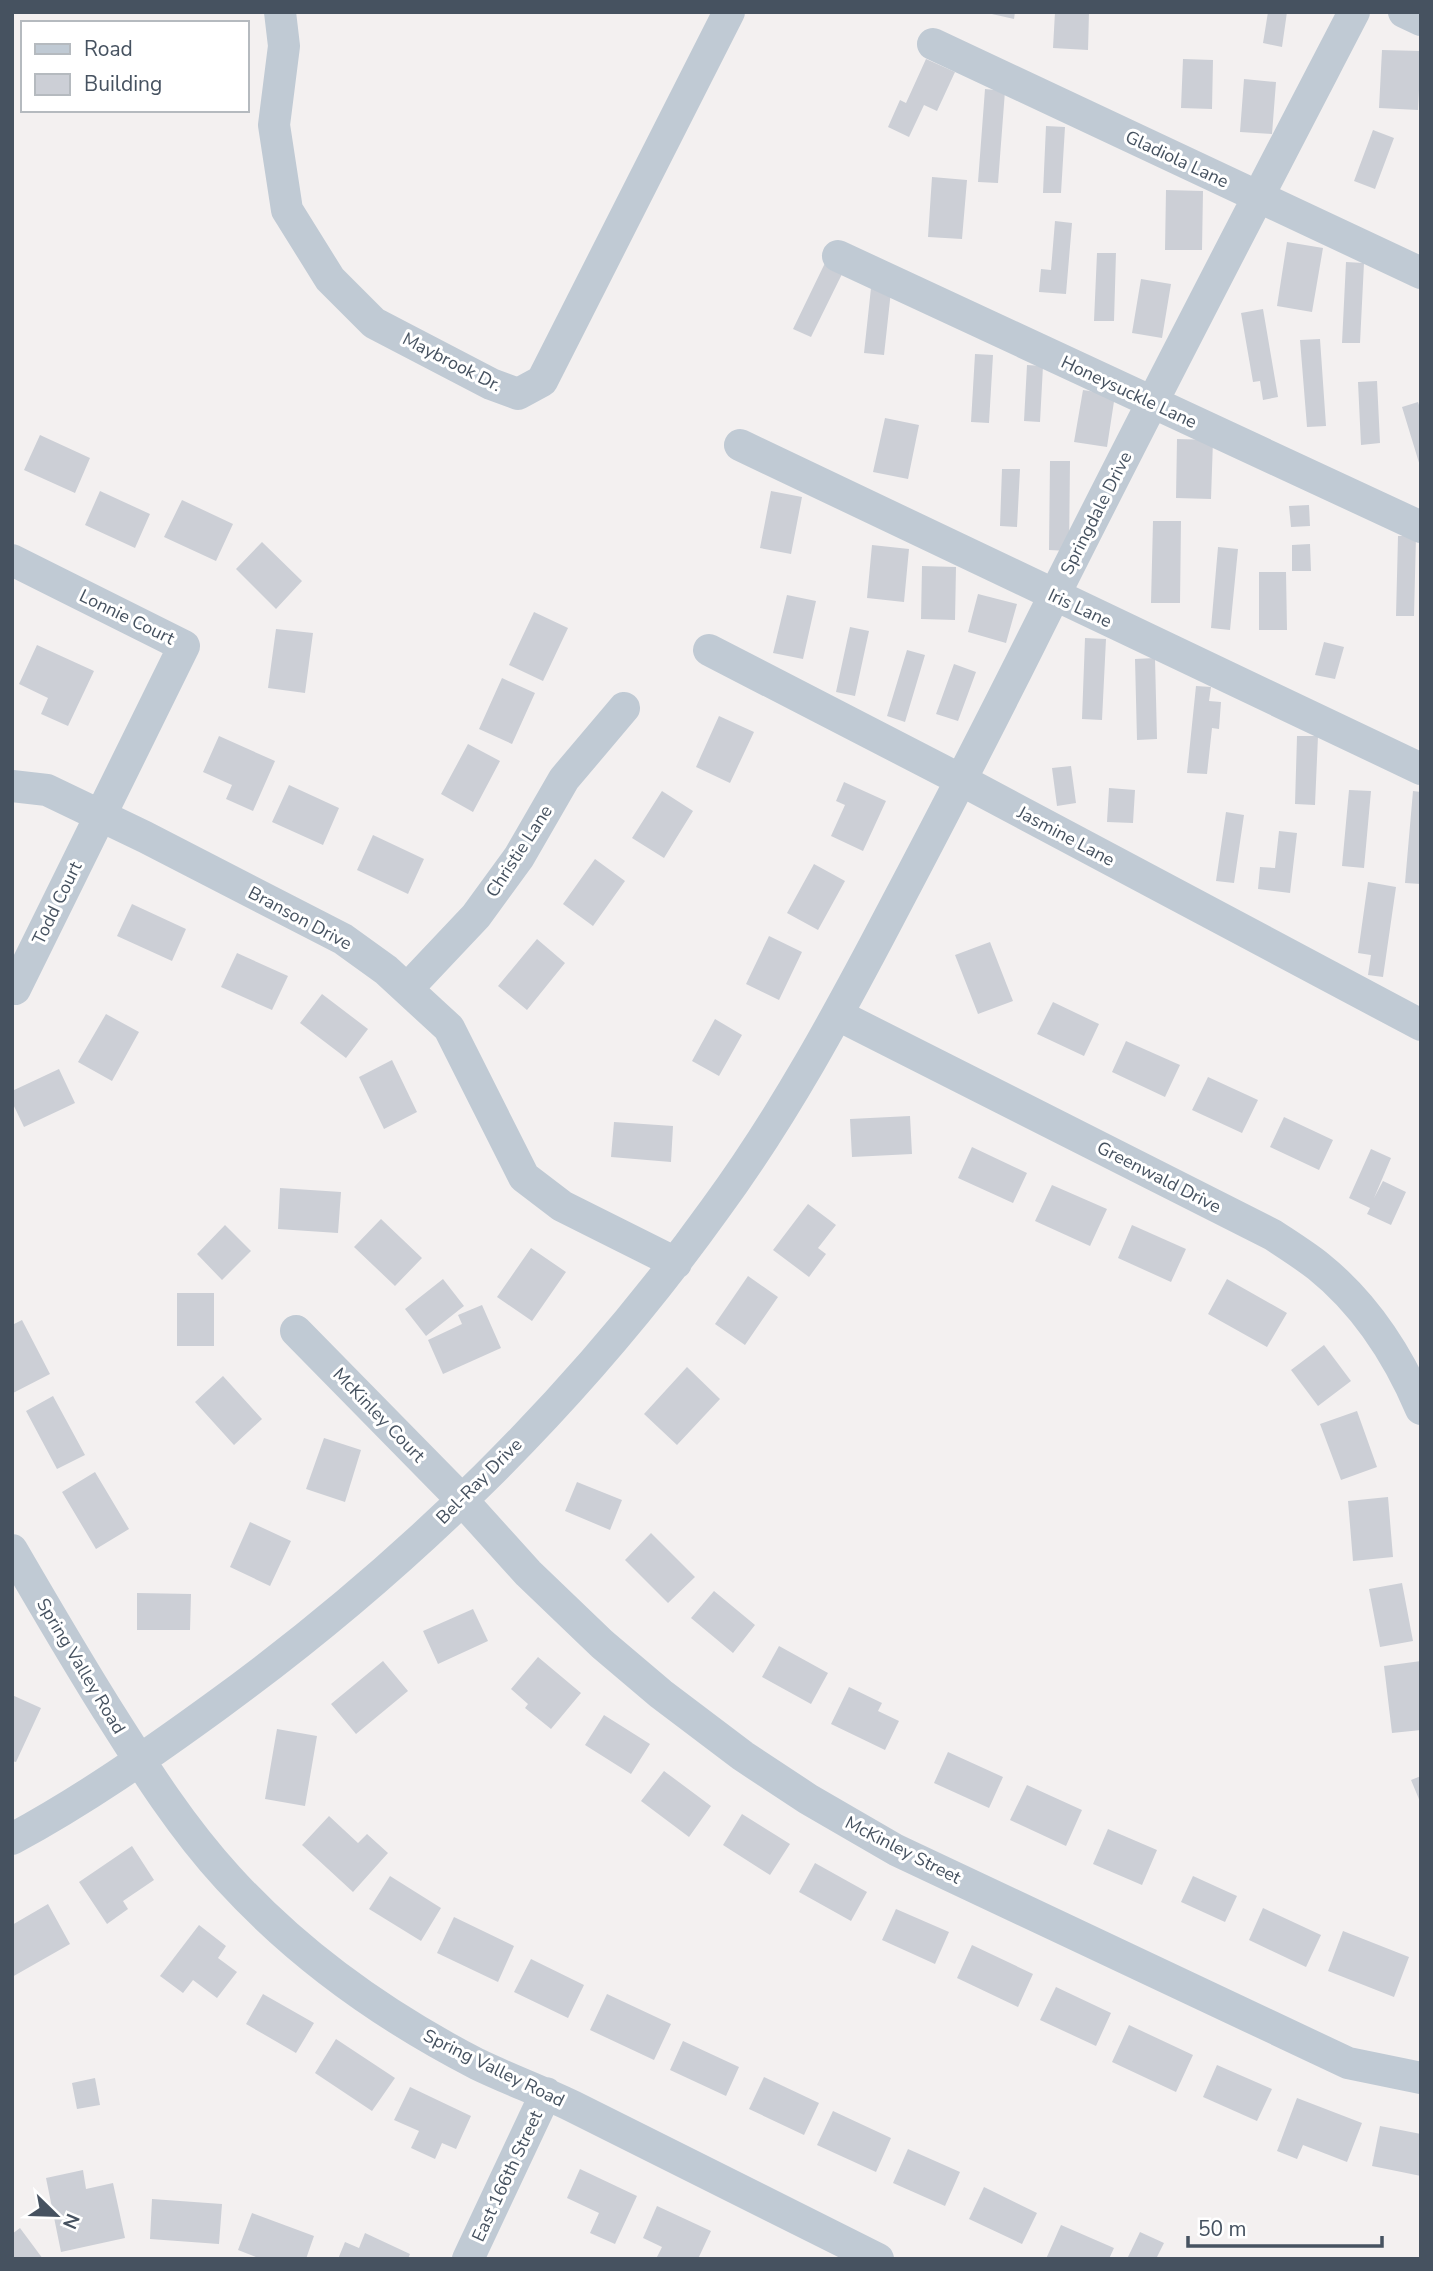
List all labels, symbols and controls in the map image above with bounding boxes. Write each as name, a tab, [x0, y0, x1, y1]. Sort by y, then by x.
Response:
legend	[21, 21, 248, 112]
text: Road	[84, 35, 133, 63]
text: Building	[84, 70, 162, 98]
street label: Gladiola Lane	[1122, 125, 1232, 193]
street label: Maybrook Dr.	[398, 327, 506, 397]
street label: Honeysuckle Lane	[1057, 350, 1201, 434]
street label: Springdale Drive	[1055, 447, 1137, 579]
street label: Iris Lane	[1044, 583, 1116, 633]
street label: Lonnie Court	[75, 584, 179, 651]
street label: Christie Lane	[480, 800, 558, 902]
street label: Jasmine Lane	[1012, 800, 1119, 872]
street label: Todd Court	[27, 857, 88, 949]
street label: Branson Drive	[244, 881, 356, 955]
street label: Greenwald Drive	[1093, 1135, 1225, 1219]
street label: McKinley Court	[328, 1363, 431, 1468]
street label: Bel-Ray Drive	[431, 1433, 527, 1529]
street label: Spring Valley Road	[31, 1594, 131, 1738]
street label: McKinley Street	[841, 1810, 966, 1890]
street label: Spring Valley Road	[419, 2023, 569, 2113]
street label: East 166th Street	[466, 2106, 548, 2245]
north arrow	[21, 2180, 91, 2250]
scale bar	[1188, 2204, 1382, 2248]
text: N	[56, 2210, 85, 2233]
text: 50 m	[1198, 2215, 1247, 2243]

